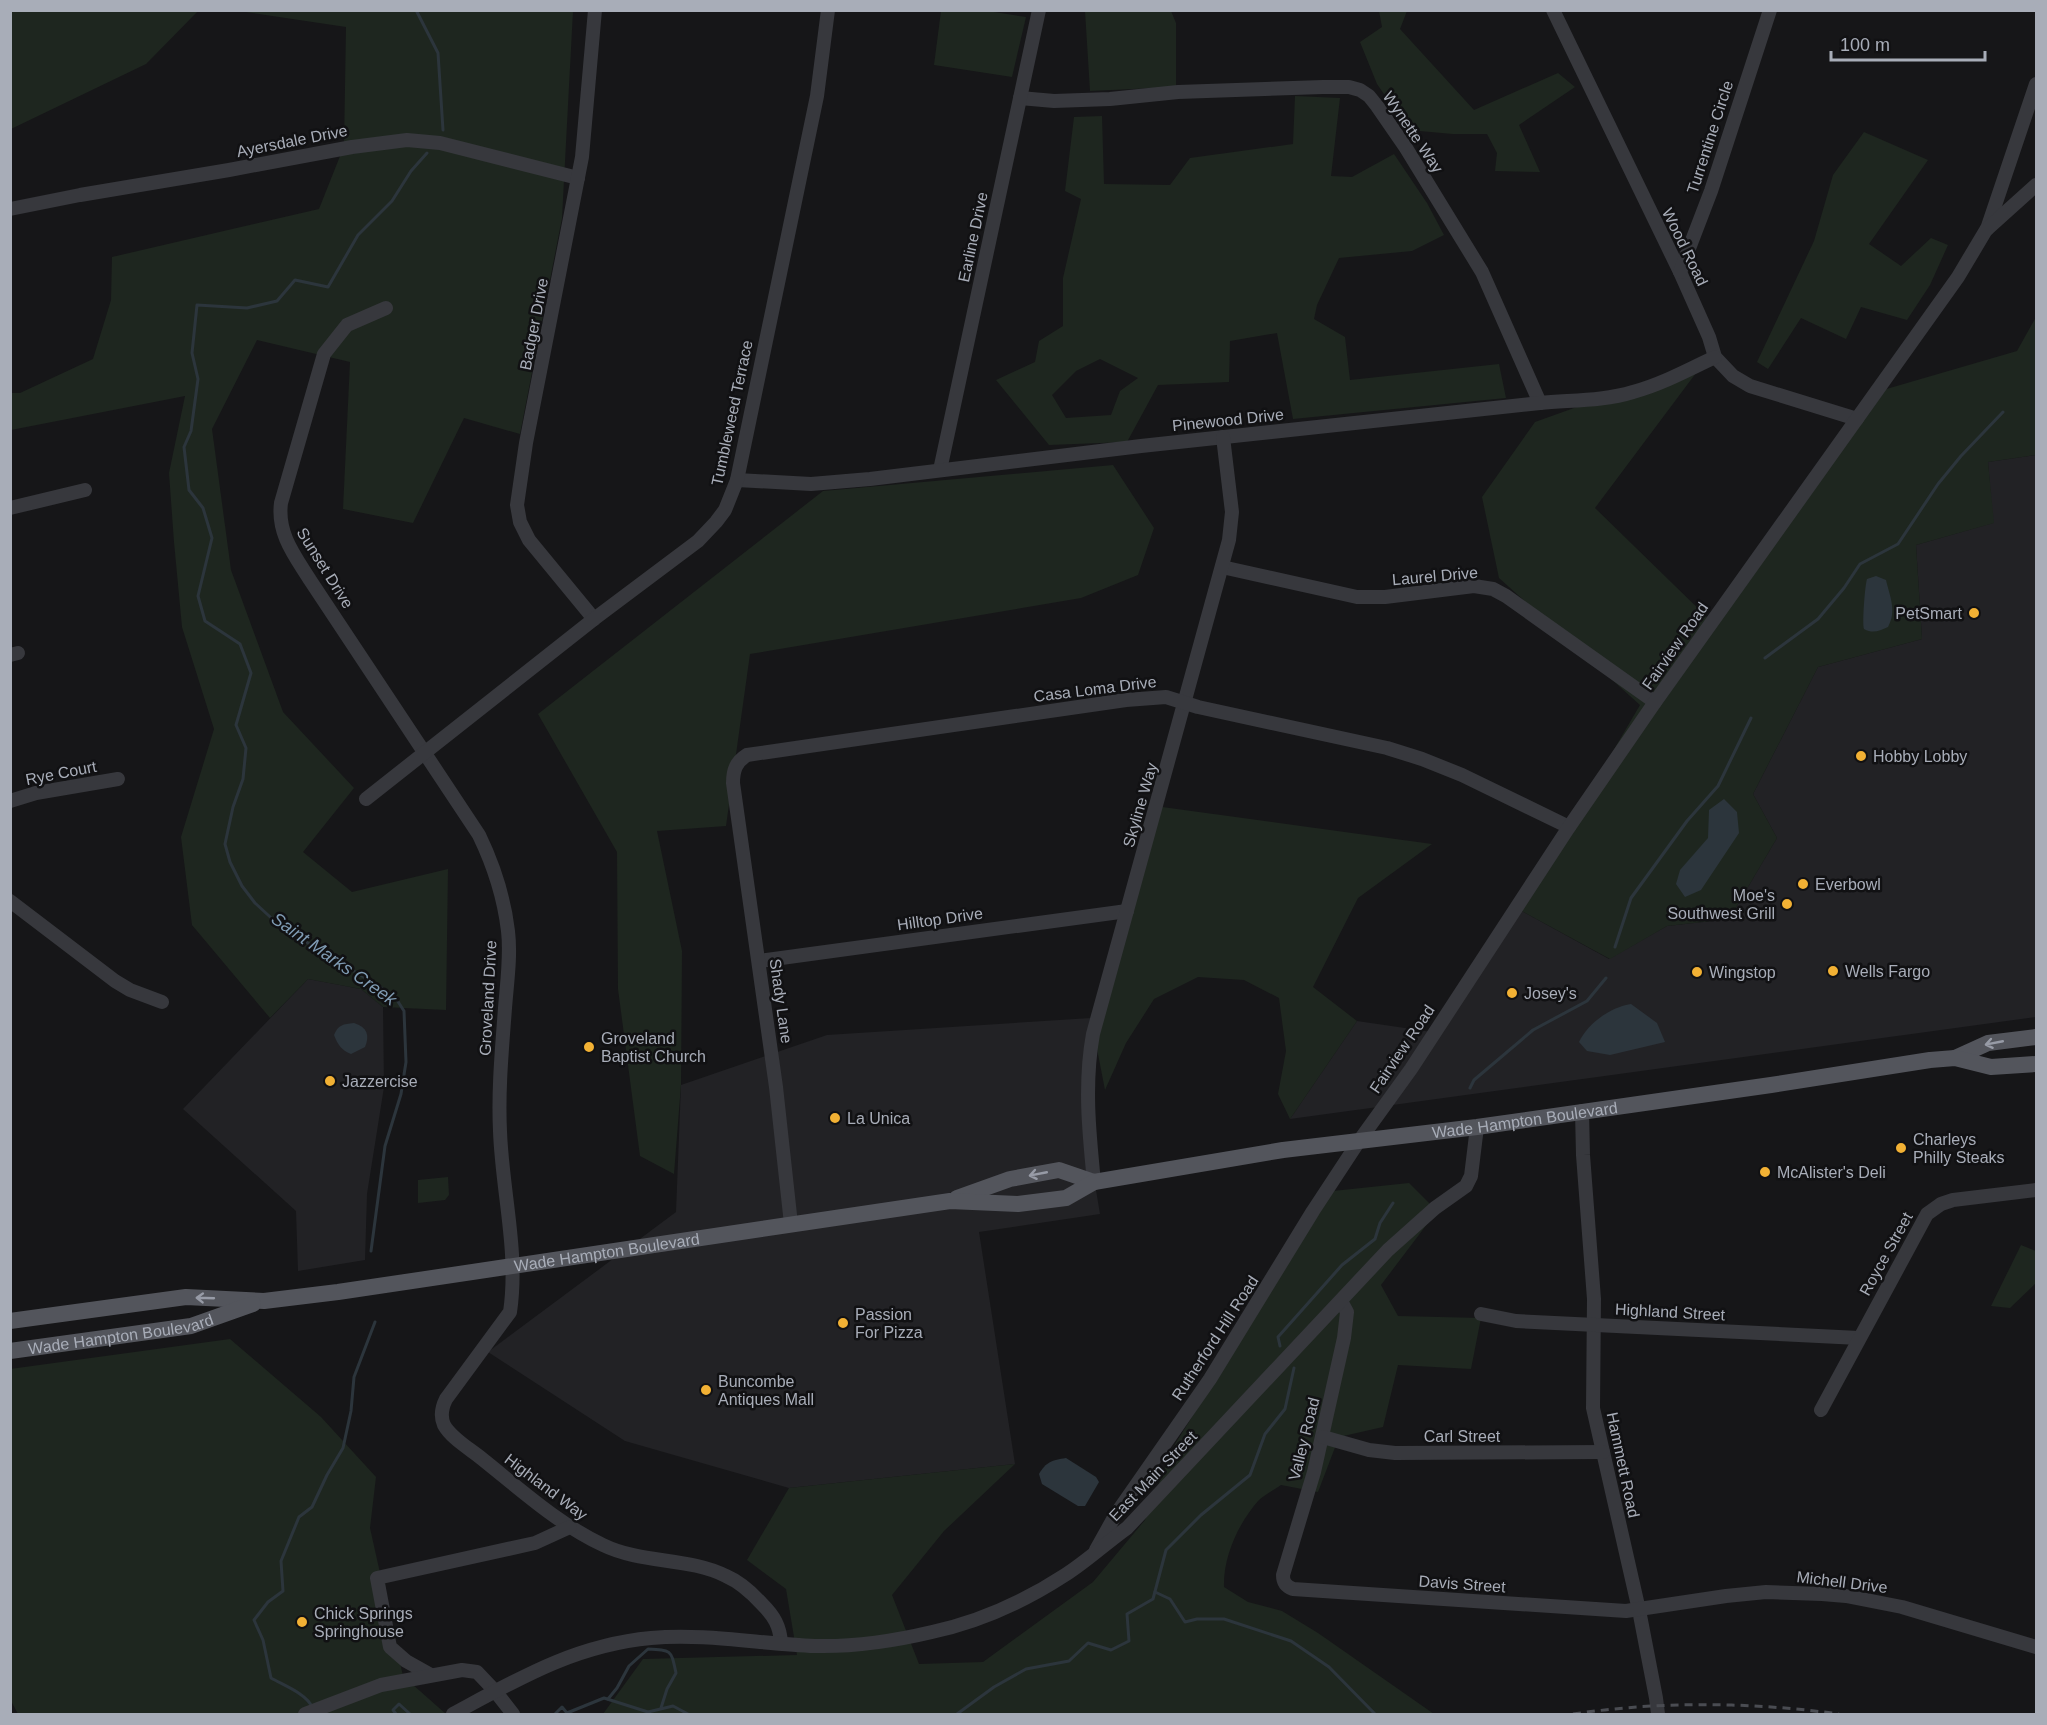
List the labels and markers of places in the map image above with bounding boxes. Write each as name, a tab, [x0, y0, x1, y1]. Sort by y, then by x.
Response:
place label: PetSmart	[1895, 605, 1963, 622]
marker: PetSmart	[1967, 606, 1981, 620]
place label: Hobby Lobby	[1873, 748, 1967, 765]
marker: Hobby Lobby	[1854, 749, 1868, 763]
place label: Everbowl	[1815, 876, 1881, 893]
marker: Everbowl	[1796, 877, 1810, 891]
place label: Moe's Southwest Grill	[1667, 887, 1775, 922]
marker: Moe's Southwest Grill	[1780, 897, 1794, 911]
place label: Wells Fargo	[1845, 963, 1930, 980]
place label: Wingstop	[1709, 964, 1776, 981]
marker: Wells Fargo	[1826, 964, 1840, 978]
marker: Wingstop	[1690, 965, 1704, 979]
place label: Josey's	[1524, 985, 1577, 1002]
marker: Josey's	[1505, 986, 1519, 1000]
place label: Groveland Baptist Church	[601, 1030, 706, 1065]
marker: Groveland Baptist Church	[582, 1040, 596, 1054]
place label: Jazzercise	[342, 1073, 418, 1090]
marker: Jazzercise	[323, 1074, 337, 1088]
place label: La Unica	[847, 1110, 910, 1127]
marker: La Unica	[828, 1111, 842, 1125]
place label: Charleys Philly Steaks	[1913, 1131, 2005, 1166]
marker: Charleys Philly Steaks	[1894, 1141, 1908, 1155]
place label: McAlister's Deli	[1777, 1164, 1886, 1181]
marker: McAlister's Deli	[1758, 1165, 1772, 1179]
place label: Passion For Pizza	[855, 1306, 923, 1341]
marker: Passion For Pizza	[836, 1316, 850, 1330]
place label: Buncombe Antiques Mall	[718, 1373, 814, 1408]
marker: Buncombe Antiques Mall	[699, 1383, 713, 1397]
place label: Chick Springs Springhouse	[314, 1605, 413, 1640]
marker: Chick Springs Springhouse	[295, 1615, 309, 1629]

